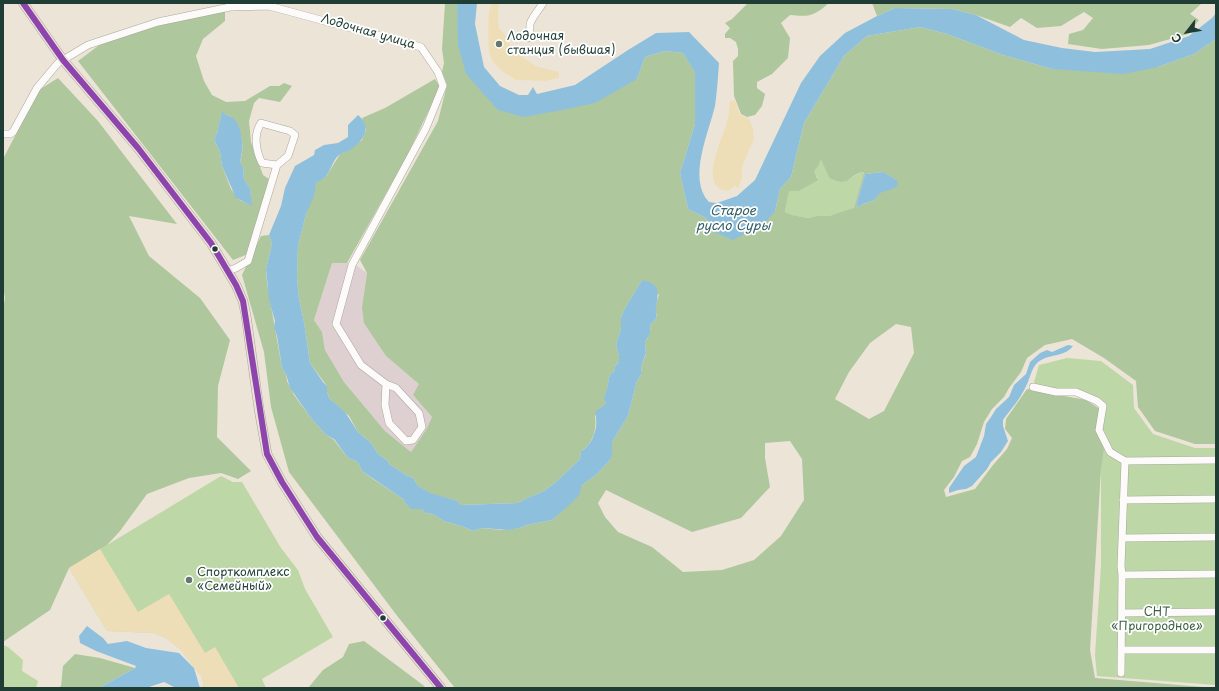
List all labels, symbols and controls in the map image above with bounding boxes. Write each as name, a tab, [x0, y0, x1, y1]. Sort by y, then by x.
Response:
street label: Лодочная улица	[319, 12, 417, 52]
north arrow	[1167, 12, 1207, 52]
place label: Лодочная станция (бывшая)	[507, 30, 615, 58]
text: С	[1167, 31, 1186, 46]
marker: Лодочная станция (бывшая)	[494, 39, 504, 49]
water label: Старое русло Суры	[696, 203, 770, 234]
unlabelled marker	[210, 244, 220, 254]
place label: Спорткомплекс «Семейный»	[197, 566, 289, 594]
marker: Спорткомплекс «Семейный»	[184, 575, 194, 585]
park label: СНТ «Пригородное»	[1111, 606, 1203, 634]
unlabelled marker	[378, 613, 388, 623]

